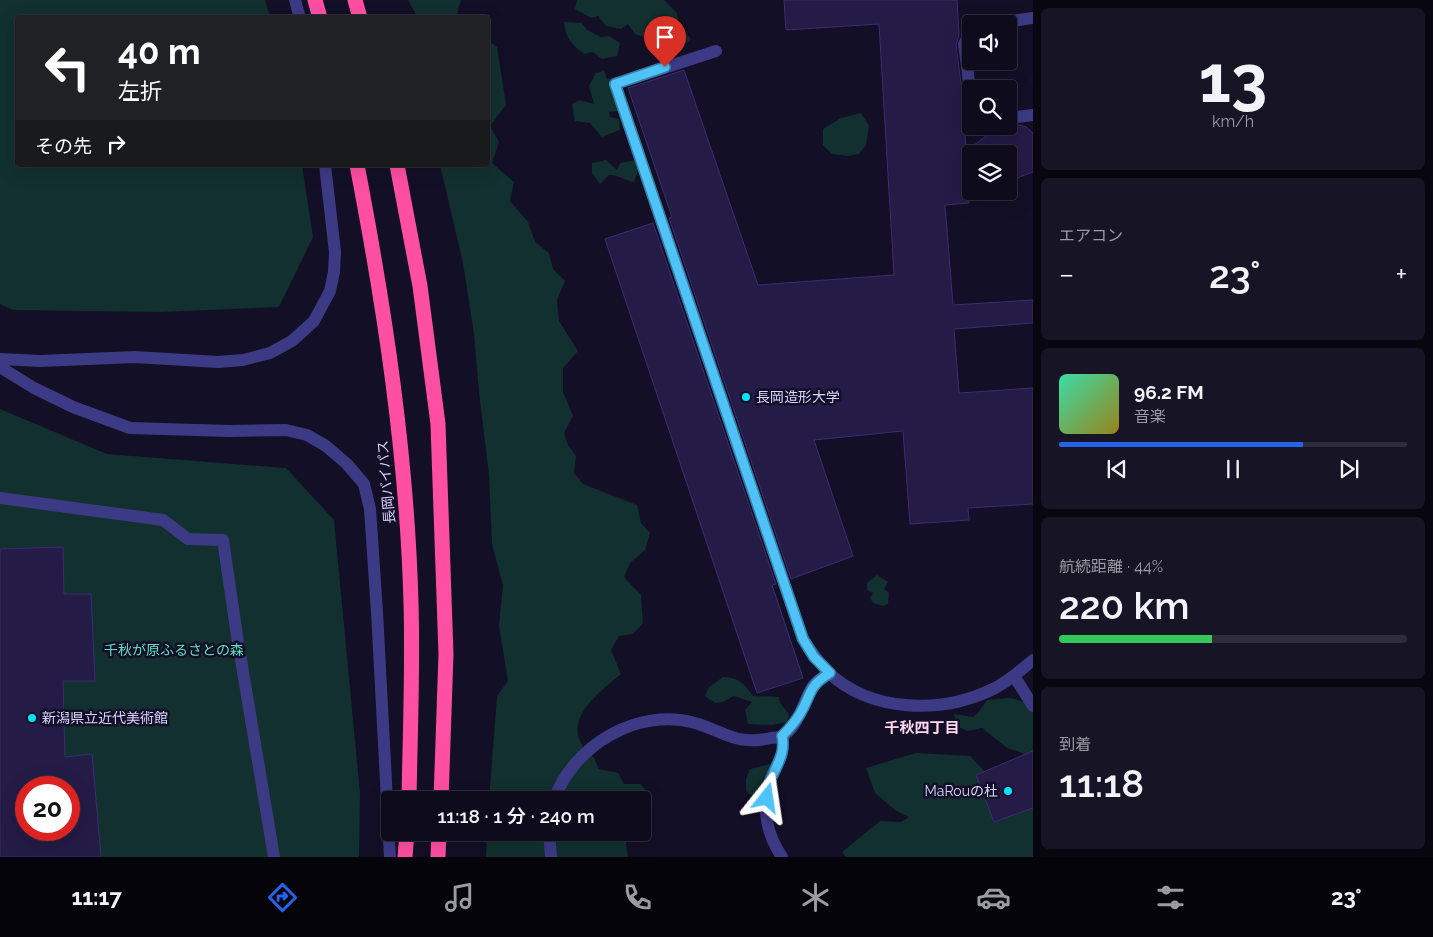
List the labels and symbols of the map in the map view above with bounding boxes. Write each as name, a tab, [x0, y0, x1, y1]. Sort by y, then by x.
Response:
pin	[644, 16, 686, 67]
place label: 長岡造形大学	[756, 389, 840, 405]
marker: 長岡造形大学	[740, 391, 752, 403]
street label: 長岡バイパス	[374, 440, 398, 524]
park label: 千秋が原ふるさとの森	[104, 642, 244, 658]
place label: 新潟県立近代美術館	[42, 710, 168, 726]
marker: 新潟県立近代美術館	[26, 712, 38, 724]
district label: 千秋四丁目	[884, 719, 960, 737]
position arrow	[740, 771, 792, 823]
speed limit sign: 20	[15, 776, 80, 841]
place label: MaRouの杜	[925, 783, 998, 799]
marker: MaRouの杜	[1002, 785, 1014, 797]

